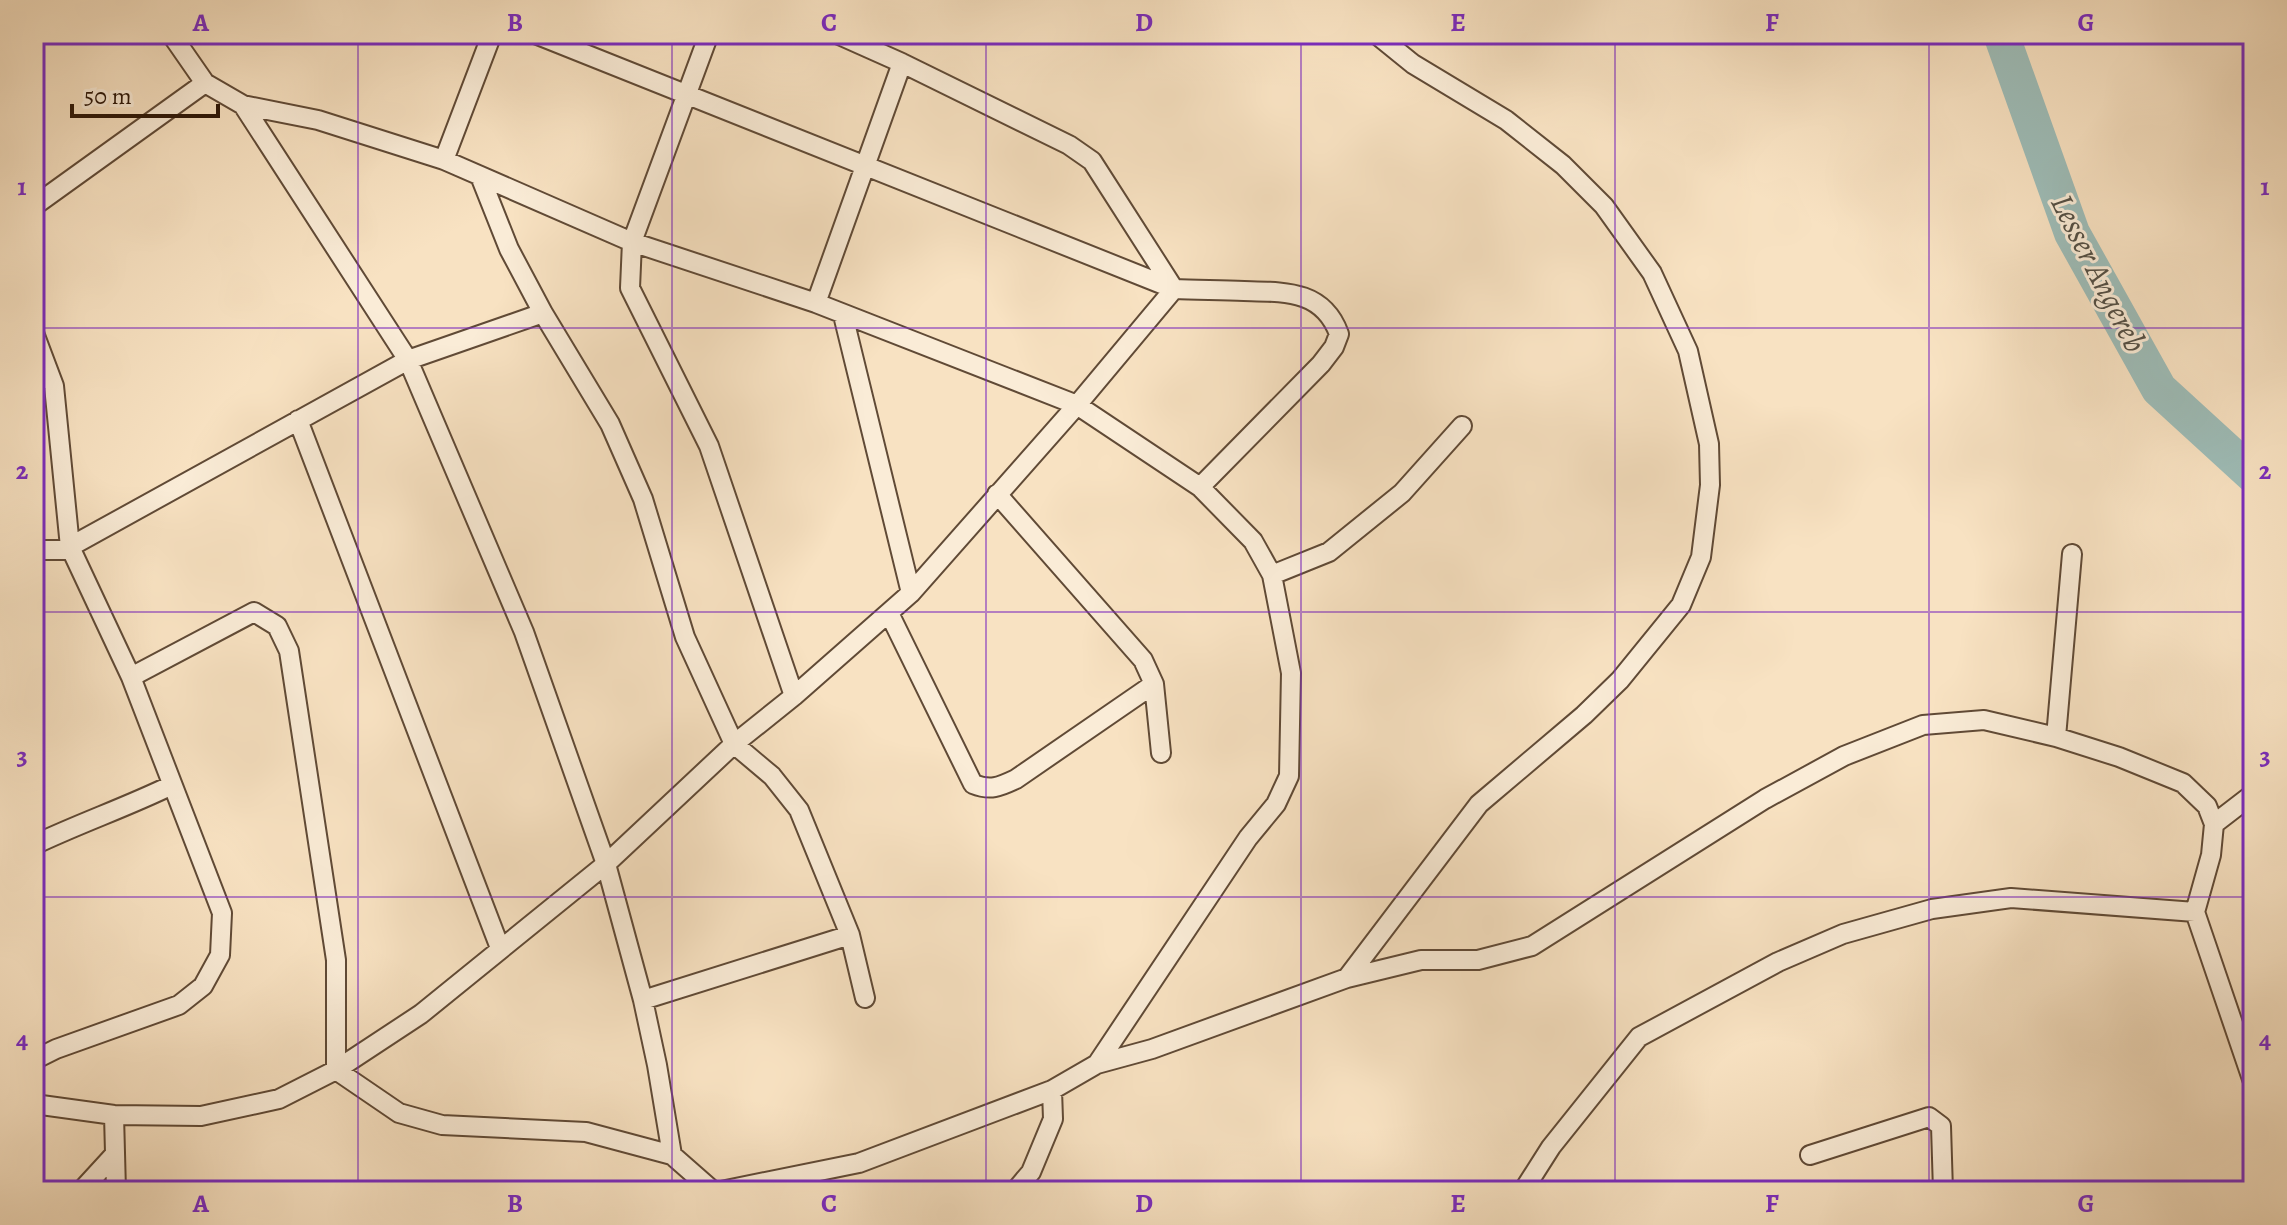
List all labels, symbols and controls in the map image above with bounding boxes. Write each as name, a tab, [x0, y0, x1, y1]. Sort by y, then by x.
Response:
text: A	[192, 5, 210, 40]
text: B	[507, 5, 523, 40]
text: C	[821, 5, 837, 40]
text: D	[1135, 5, 1153, 40]
text: E	[1450, 5, 1466, 40]
text: F	[1765, 5, 1779, 40]
text: G	[2077, 5, 2095, 40]
scale bar	[72, 68, 218, 118]
text: 50 m	[84, 80, 132, 112]
text: 1	[17, 169, 27, 204]
text: 1	[2260, 169, 2270, 204]
water label: Lesser Angereb	[2040, 186, 2158, 360]
text: 2	[16, 453, 29, 488]
text: 2	[2259, 453, 2272, 488]
text: 3	[16, 738, 28, 773]
text: 3	[2259, 738, 2271, 773]
text: 4	[16, 1022, 28, 1057]
text: 4	[2259, 1022, 2271, 1057]
text: A	[192, 1186, 210, 1221]
text: B	[507, 1186, 523, 1221]
text: C	[821, 1186, 837, 1221]
text: D	[1135, 1186, 1153, 1221]
text: E	[1450, 1186, 1466, 1221]
text: F	[1765, 1186, 1779, 1221]
text: G	[2077, 1186, 2095, 1221]

